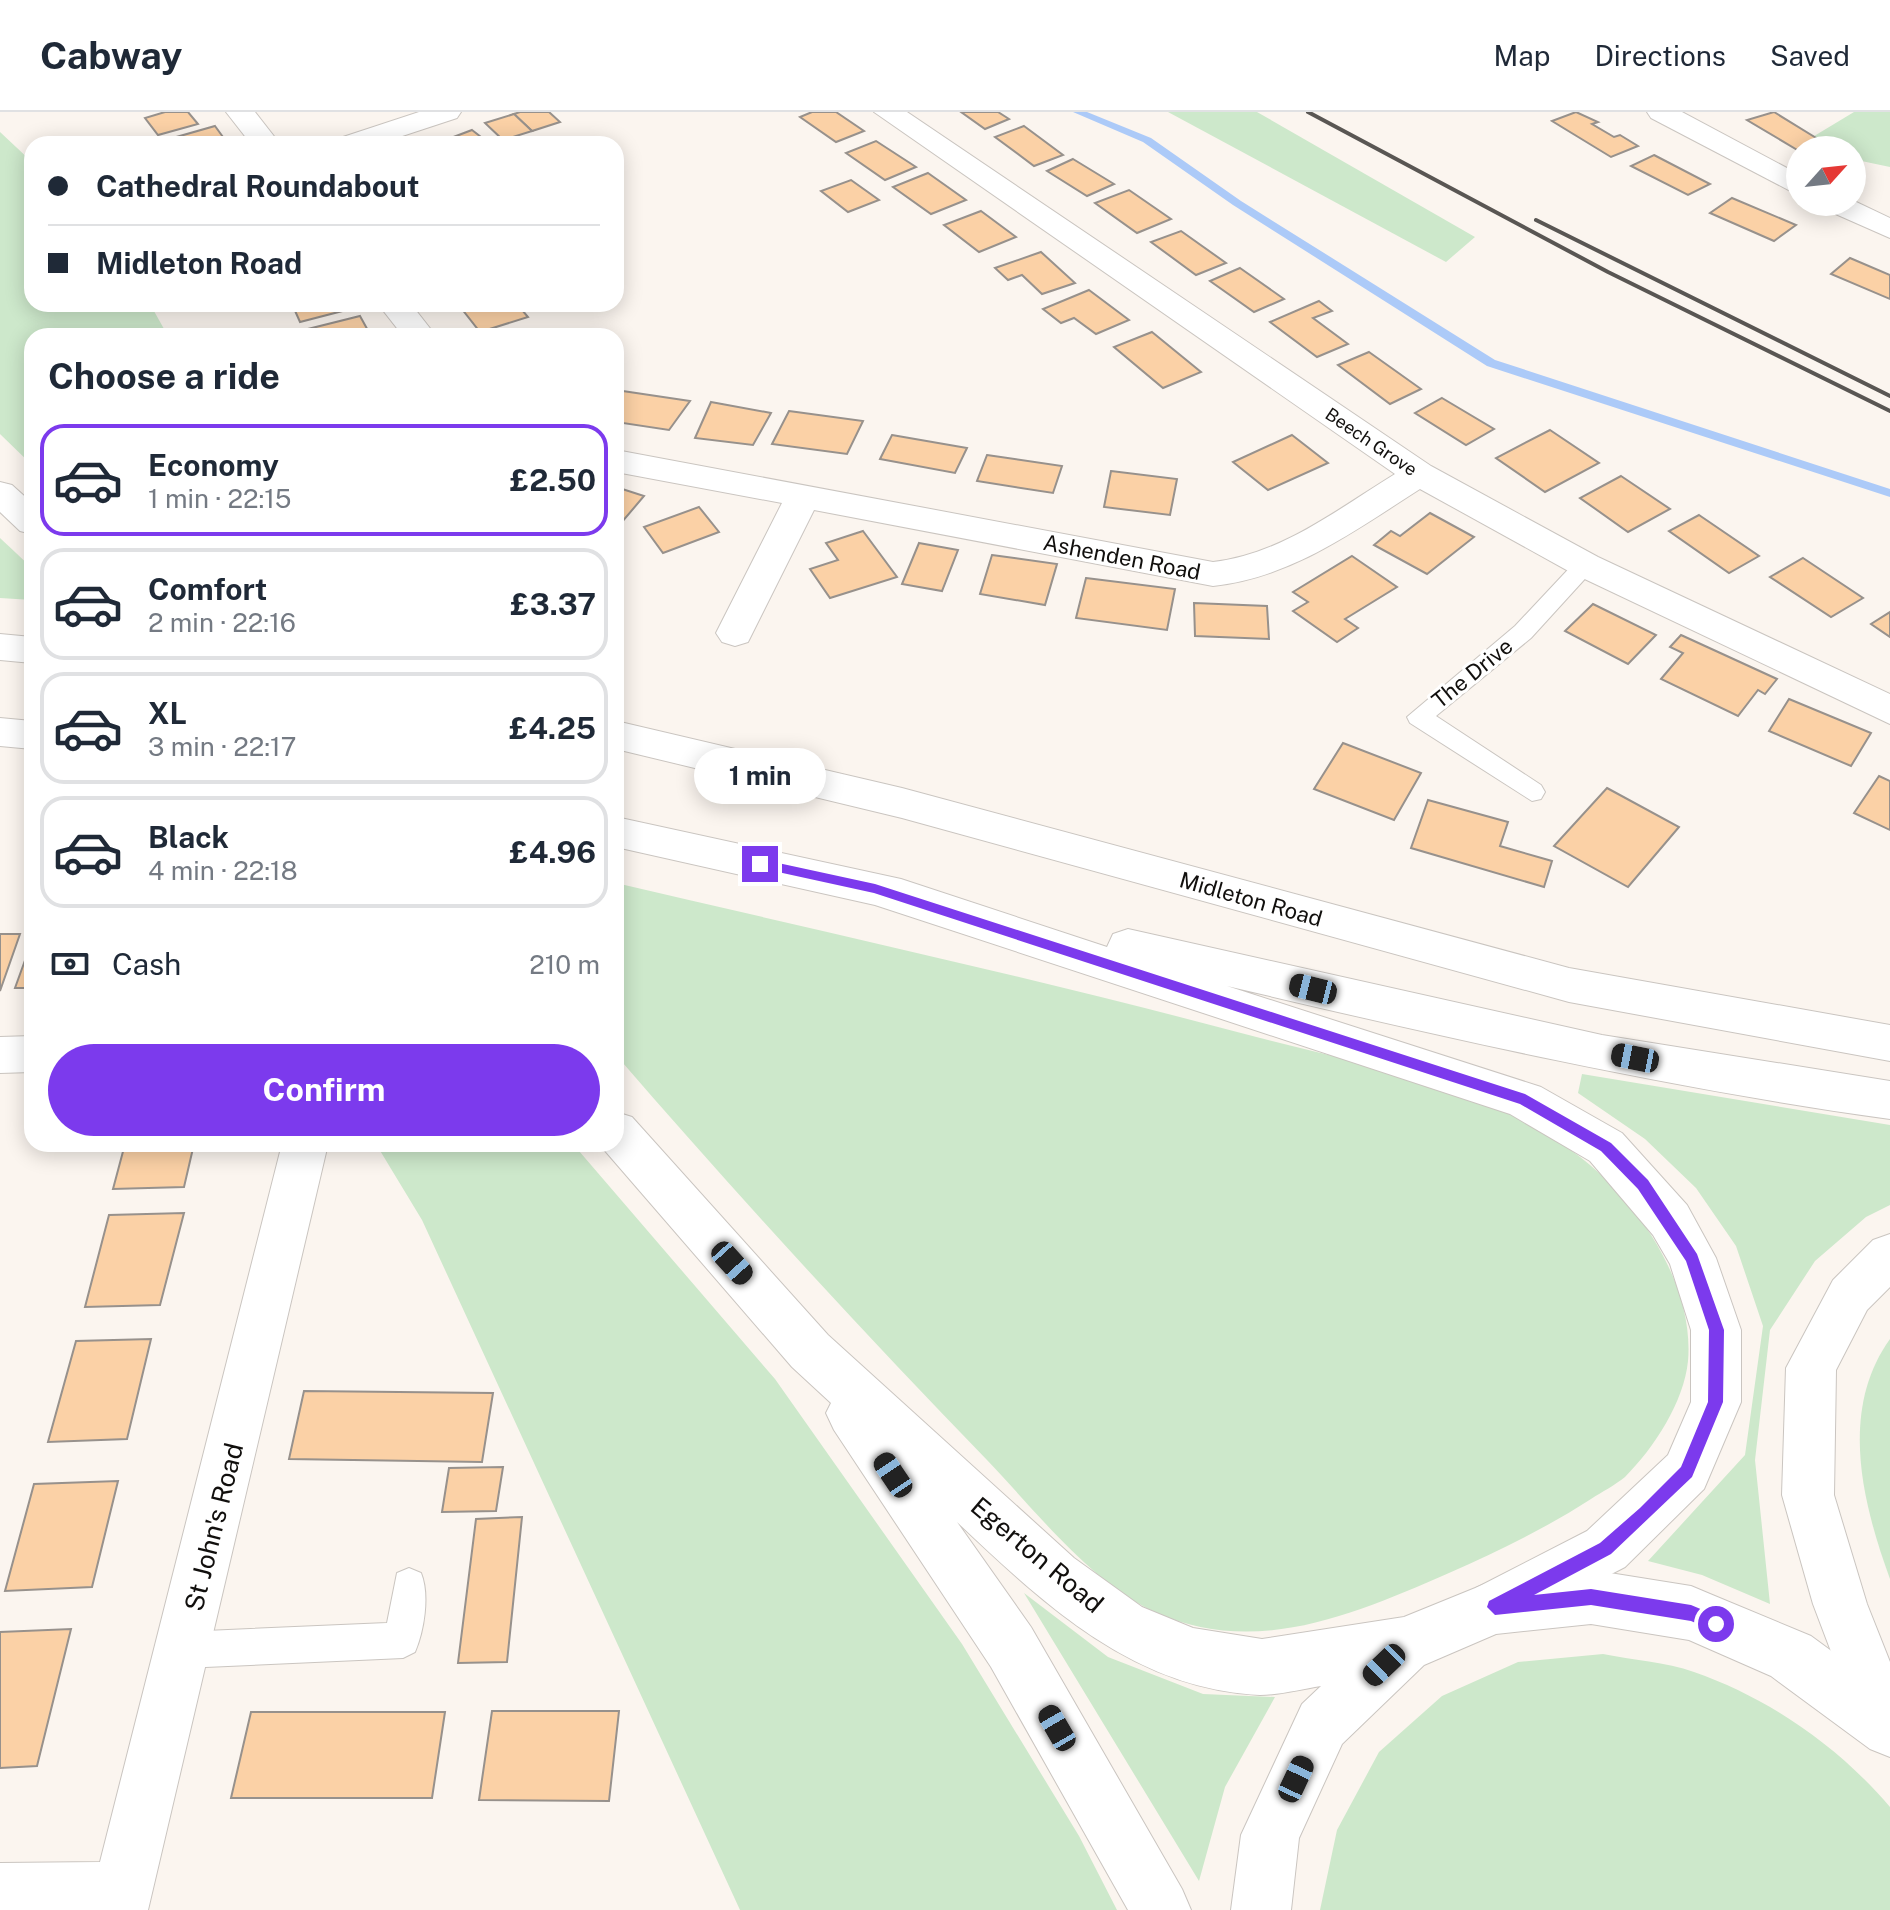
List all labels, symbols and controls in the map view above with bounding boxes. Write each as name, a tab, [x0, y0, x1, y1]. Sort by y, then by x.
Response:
text: Cabway	[40, 33, 182, 78]
text: Map	[1494, 39, 1550, 72]
text: Directions	[1594, 39, 1726, 72]
text: Saved	[1770, 39, 1850, 72]
north arrow	[1786, 136, 1866, 216]
map controls	[1786, 136, 1866, 216]
text: Cathedral Roundabout	[96, 168, 419, 204]
text: Midleton Road	[96, 245, 302, 281]
text: Choose a ride	[48, 355, 280, 397]
street label: Beech Grove	[1321, 403, 1421, 480]
icon: car	[52, 444, 124, 516]
text: Economy	[148, 447, 279, 483]
text: £2.50	[510, 462, 596, 498]
text: 1 min · 22:15	[148, 483, 292, 514]
street label: Ashenden Road	[1041, 529, 1203, 585]
icon: car	[52, 568, 124, 640]
text: Comfort	[148, 571, 267, 607]
text: £3.37	[510, 586, 596, 622]
text: 2 min · 22:16	[148, 607, 296, 638]
street label: The Drive	[1426, 633, 1518, 713]
icon: car	[52, 692, 124, 764]
text: XL	[148, 695, 187, 731]
text: £4.25	[509, 710, 596, 746]
text: 3 min · 22:17	[148, 731, 296, 762]
callout: 1 min	[694, 748, 826, 804]
text: 1 min	[729, 760, 791, 791]
icon: car	[52, 816, 124, 888]
text: Black	[148, 819, 229, 855]
text: £4.96	[509, 834, 596, 870]
route end	[742, 846, 778, 882]
text: 4 min · 22:18	[148, 855, 297, 886]
street label: Midleton Road	[1177, 866, 1325, 932]
icon: cash	[48, 942, 92, 986]
text: Cash	[112, 946, 181, 982]
text: 210 m	[529, 949, 600, 980]
car	[1287, 972, 1339, 1006]
car	[1609, 1042, 1661, 1074]
button: Confirm	[48, 1044, 600, 1136]
car	[707, 1237, 757, 1289]
street label: St John's Road	[178, 1440, 249, 1614]
car	[870, 1448, 916, 1502]
street label: Egerton Road	[965, 1490, 1110, 1619]
route start	[1698, 1606, 1734, 1642]
car	[1358, 1640, 1410, 1690]
car	[1035, 1701, 1079, 1755]
car	[1275, 1752, 1317, 1806]

